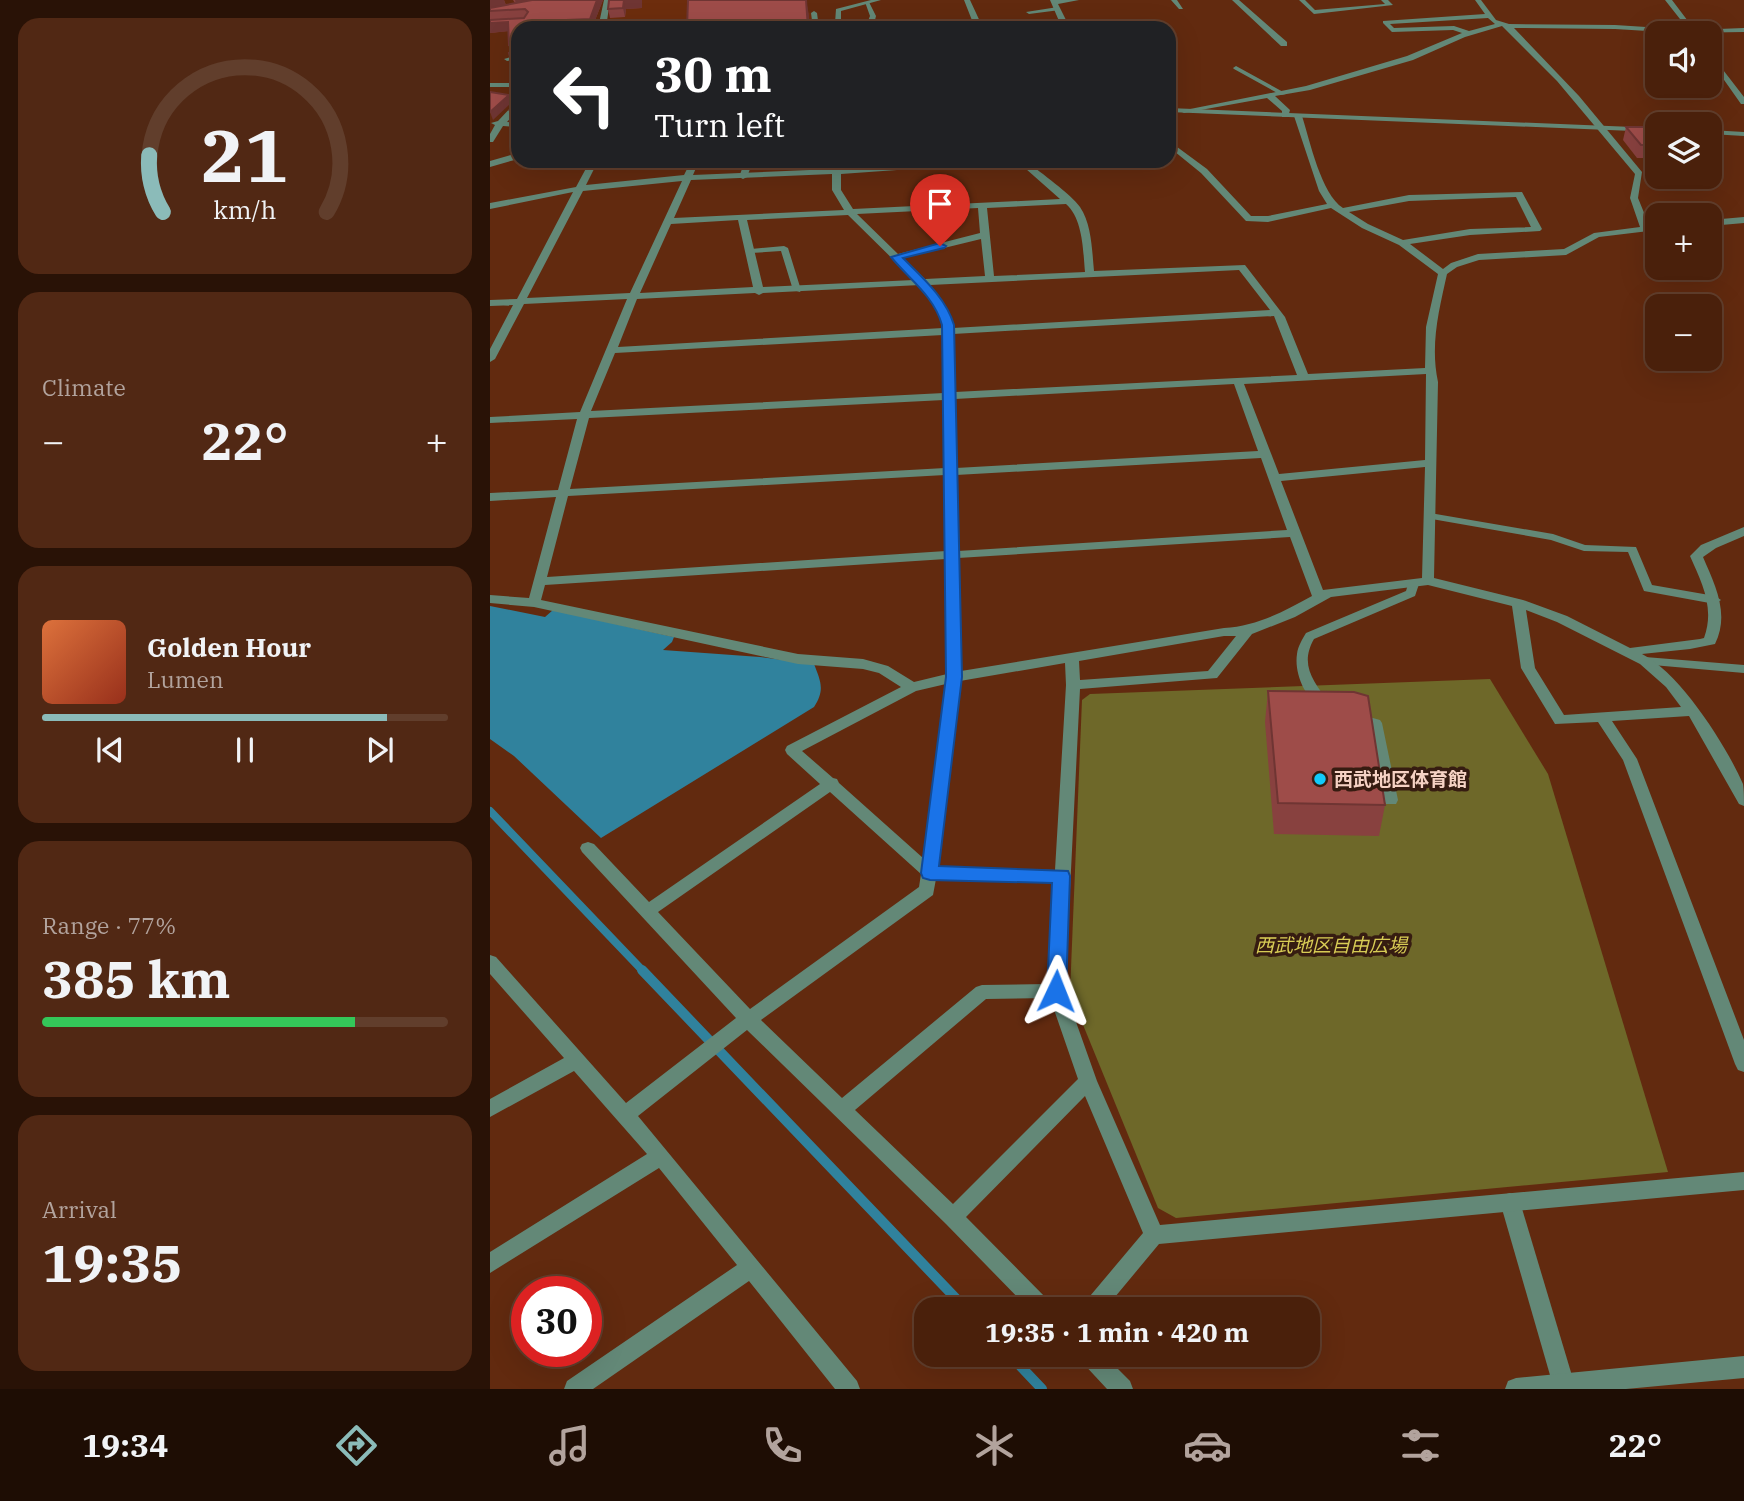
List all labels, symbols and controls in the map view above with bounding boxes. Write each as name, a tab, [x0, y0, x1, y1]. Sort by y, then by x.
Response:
map controls	[1645, 21, 1722, 371]
button: sound	[1645, 21, 1722, 98]
text: 30 m	[654, 42, 772, 105]
icon: left	[539, 49, 630, 140]
text: Turn left	[654, 104, 785, 146]
text: 21	[201, 107, 289, 202]
button: layers	[1645, 112, 1722, 189]
pin	[910, 174, 970, 246]
icon: arrive	[921, 185, 959, 223]
text: km/h	[213, 193, 277, 226]
button: +	[1645, 203, 1722, 280]
button: −	[1645, 294, 1722, 371]
text: Climate	[42, 372, 126, 402]
text: 22°	[202, 407, 288, 474]
text: −	[42, 416, 65, 465]
text: +	[425, 416, 448, 465]
text: Golden Hour	[147, 630, 311, 664]
text: Lumen	[147, 664, 224, 694]
icon: previous	[91, 731, 129, 769]
icon: pause	[226, 731, 264, 769]
icon: next	[361, 731, 399, 769]
place label: 西武地区体育館	[1334, 767, 1467, 791]
marker: 西武地区体育館	[1312, 771, 1328, 787]
text: Range · 77%	[42, 910, 176, 940]
park label: 西武地区自由広場	[1255, 933, 1409, 957]
text: 385 km	[42, 945, 231, 1012]
position arrow	[1019, 954, 1093, 1028]
text: Arrival	[42, 1194, 117, 1224]
text: 19:35	[42, 1229, 183, 1296]
speed limit sign: 30	[511, 1276, 602, 1367]
text: 19:35 · 1 min · 420 m	[985, 1315, 1249, 1349]
icon: directions	[332, 1421, 381, 1470]
icon: music	[545, 1421, 594, 1470]
icon: phone	[758, 1421, 807, 1470]
icon: climate	[970, 1421, 1019, 1470]
icon: car	[1183, 1421, 1232, 1470]
icon: filters	[1396, 1421, 1445, 1470]
text: 19:34	[82, 1424, 168, 1466]
text: 22°	[1609, 1424, 1662, 1466]

